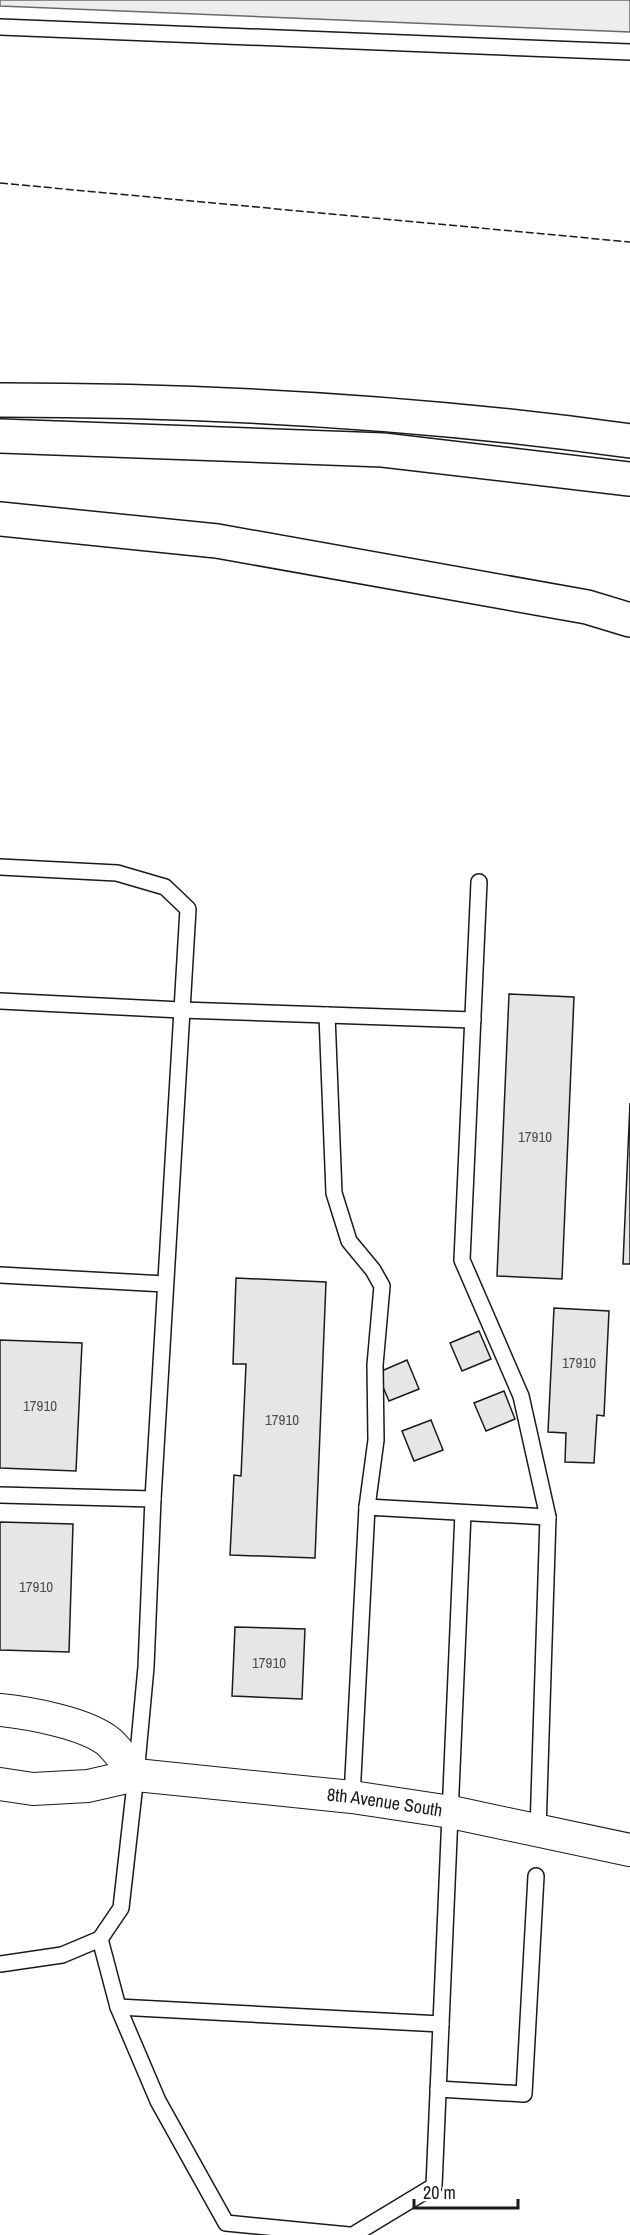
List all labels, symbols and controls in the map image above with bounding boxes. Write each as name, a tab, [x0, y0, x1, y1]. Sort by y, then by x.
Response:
house number: 17910	[518, 1126, 552, 1147]
house number: 17910	[562, 1352, 596, 1373]
house number: 17910	[23, 1395, 57, 1416]
house number: 17910	[265, 1409, 299, 1430]
house number: 17910	[19, 1576, 53, 1597]
house number: 17910	[252, 1652, 286, 1673]
street label: 8th Avenue South	[326, 1782, 444, 1823]
scale bar	[414, 2172, 518, 2210]
text: 20 m	[423, 2180, 456, 2205]

